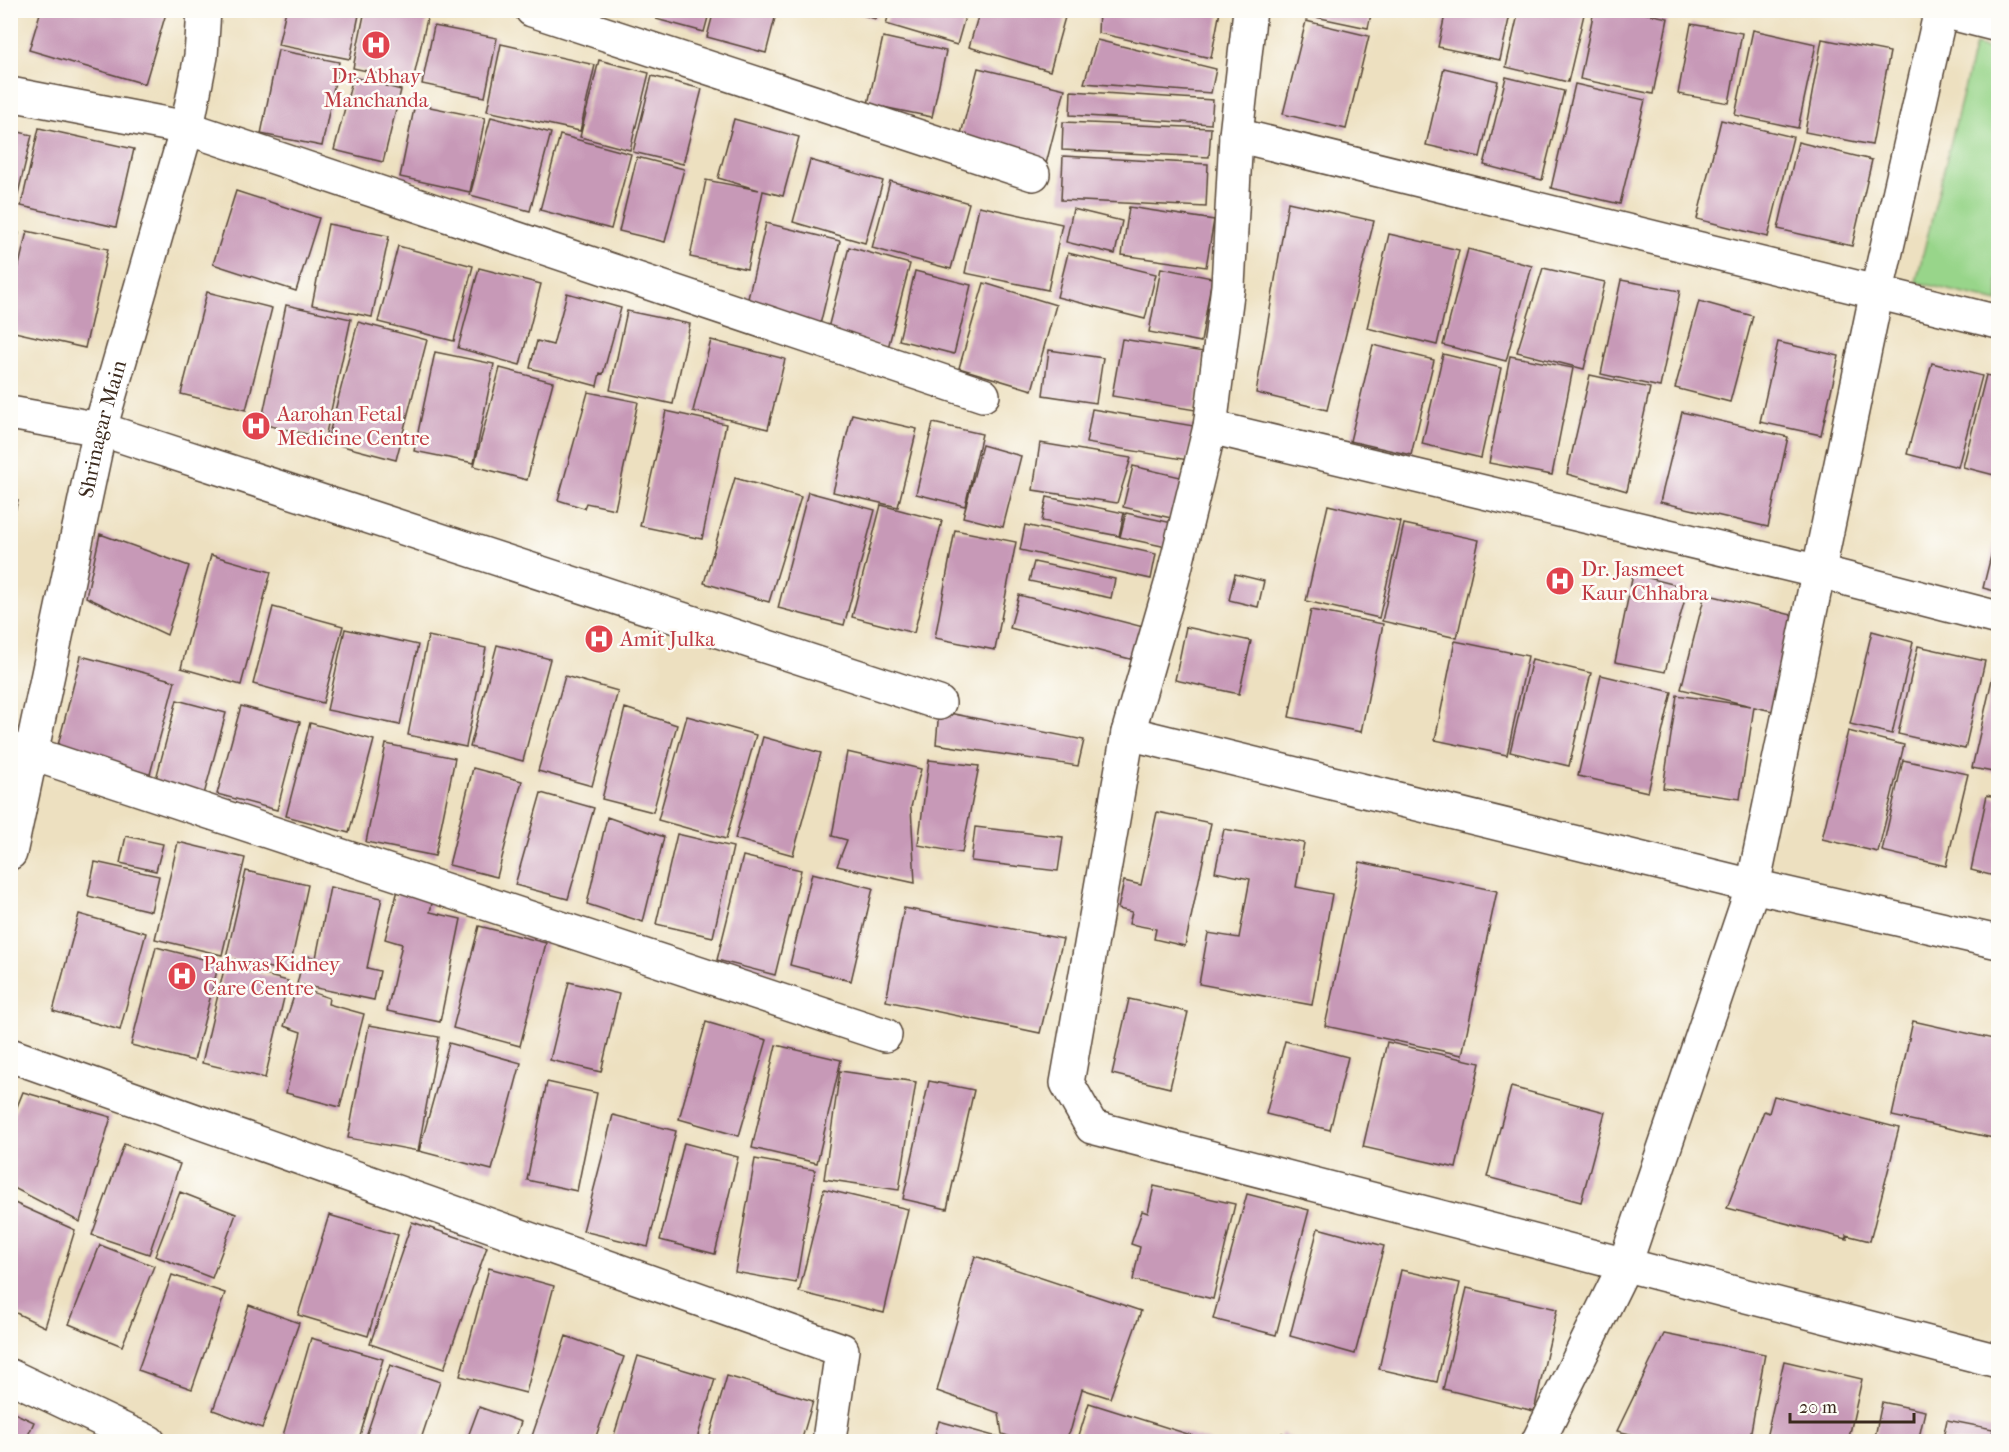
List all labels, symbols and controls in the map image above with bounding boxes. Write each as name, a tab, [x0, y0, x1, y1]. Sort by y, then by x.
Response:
hospital icon: Dr. Abhay Manchanda	[360, 29, 392, 61]
place label: Dr. Abhay Manchanda	[324, 64, 429, 112]
street label: Shrinagar Main	[74, 357, 131, 500]
place label: Aarohan Fetal Medicine Centre	[276, 402, 430, 450]
hospital icon: Aarohan Fetal Medicine Centre	[240, 410, 272, 442]
place label: Dr. Jasmeet Kaur Chhabra	[1581, 557, 1709, 605]
hospital icon: Dr. Jasmeet Kaur Chhabra	[1544, 565, 1576, 597]
hospital icon: Amit Julka	[583, 623, 615, 655]
place label: Amit Julka	[619, 627, 715, 651]
place label: Pahwas Kidney Care Centre	[203, 952, 341, 1000]
hospital icon: Pahwas Kidney Care Centre	[166, 960, 198, 992]
scale bar	[1790, 1386, 1914, 1424]
text: 20 m	[1799, 1397, 1837, 1418]

